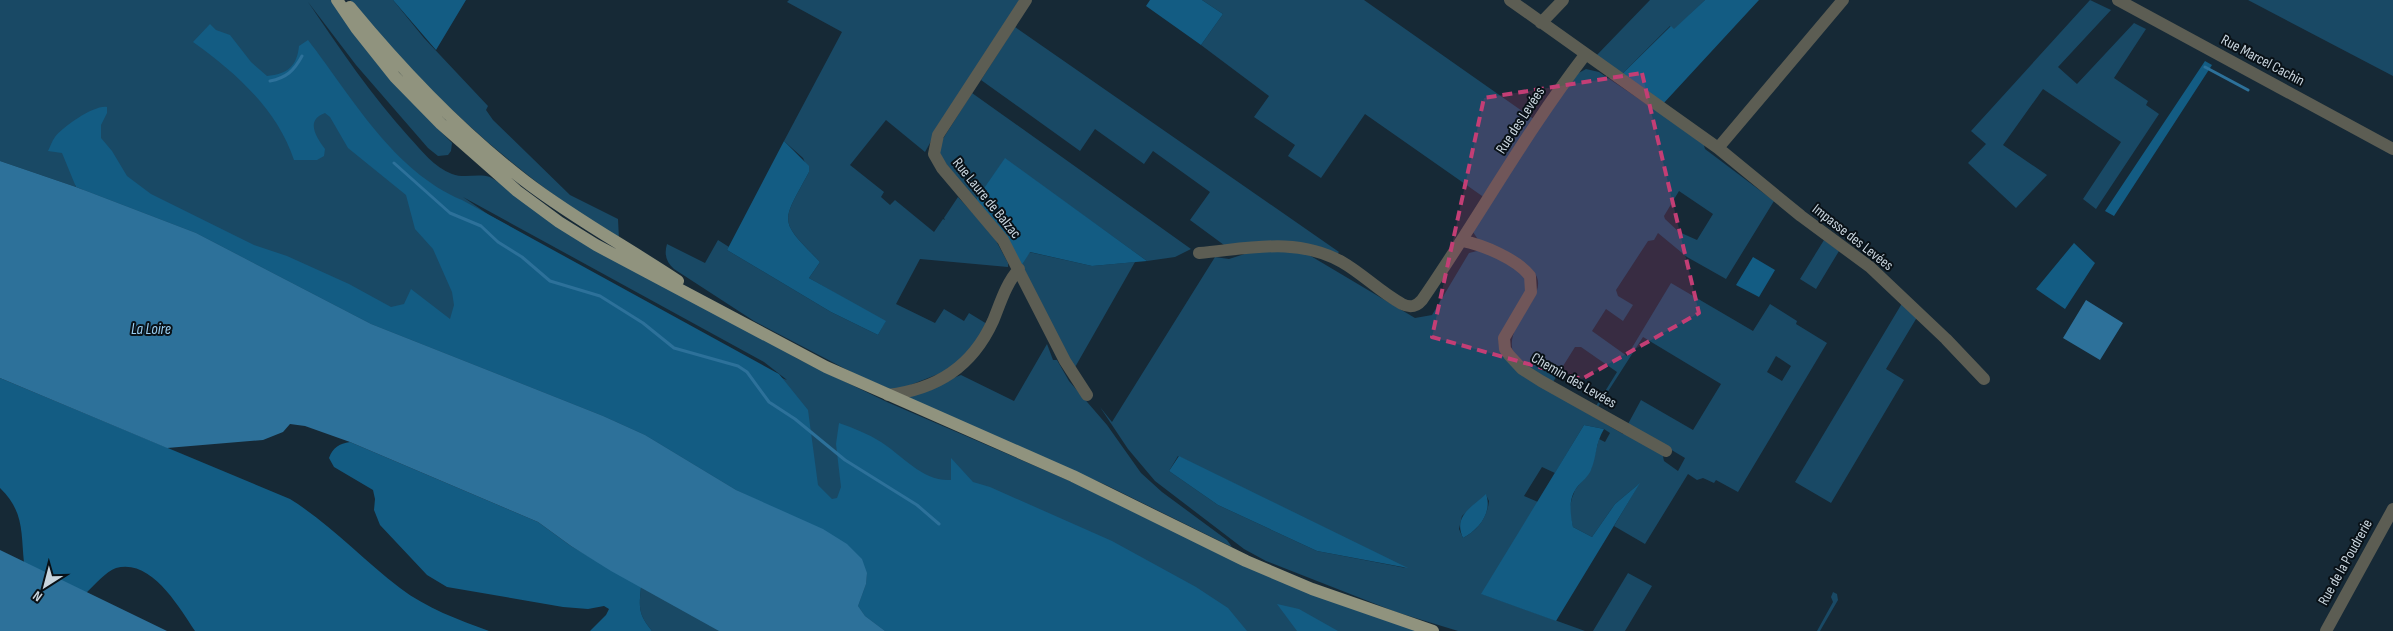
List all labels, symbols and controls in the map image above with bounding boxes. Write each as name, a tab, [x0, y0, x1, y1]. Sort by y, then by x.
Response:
street label: Rue Marcel Cachin	[2218, 30, 2308, 90]
street label: Rue des Levées	[1492, 83, 1549, 157]
street label: Rue Laure de Balzac	[948, 154, 1025, 243]
street label: Impasse des Levées	[1808, 200, 1897, 275]
water label: La Loire	[131, 320, 171, 339]
street label: Chemin des Levées	[1528, 348, 1620, 413]
street label: Rue de la Poudrerie	[2314, 516, 2377, 609]
north arrow	[20, 561, 70, 611]
text: N	[30, 587, 46, 605]

